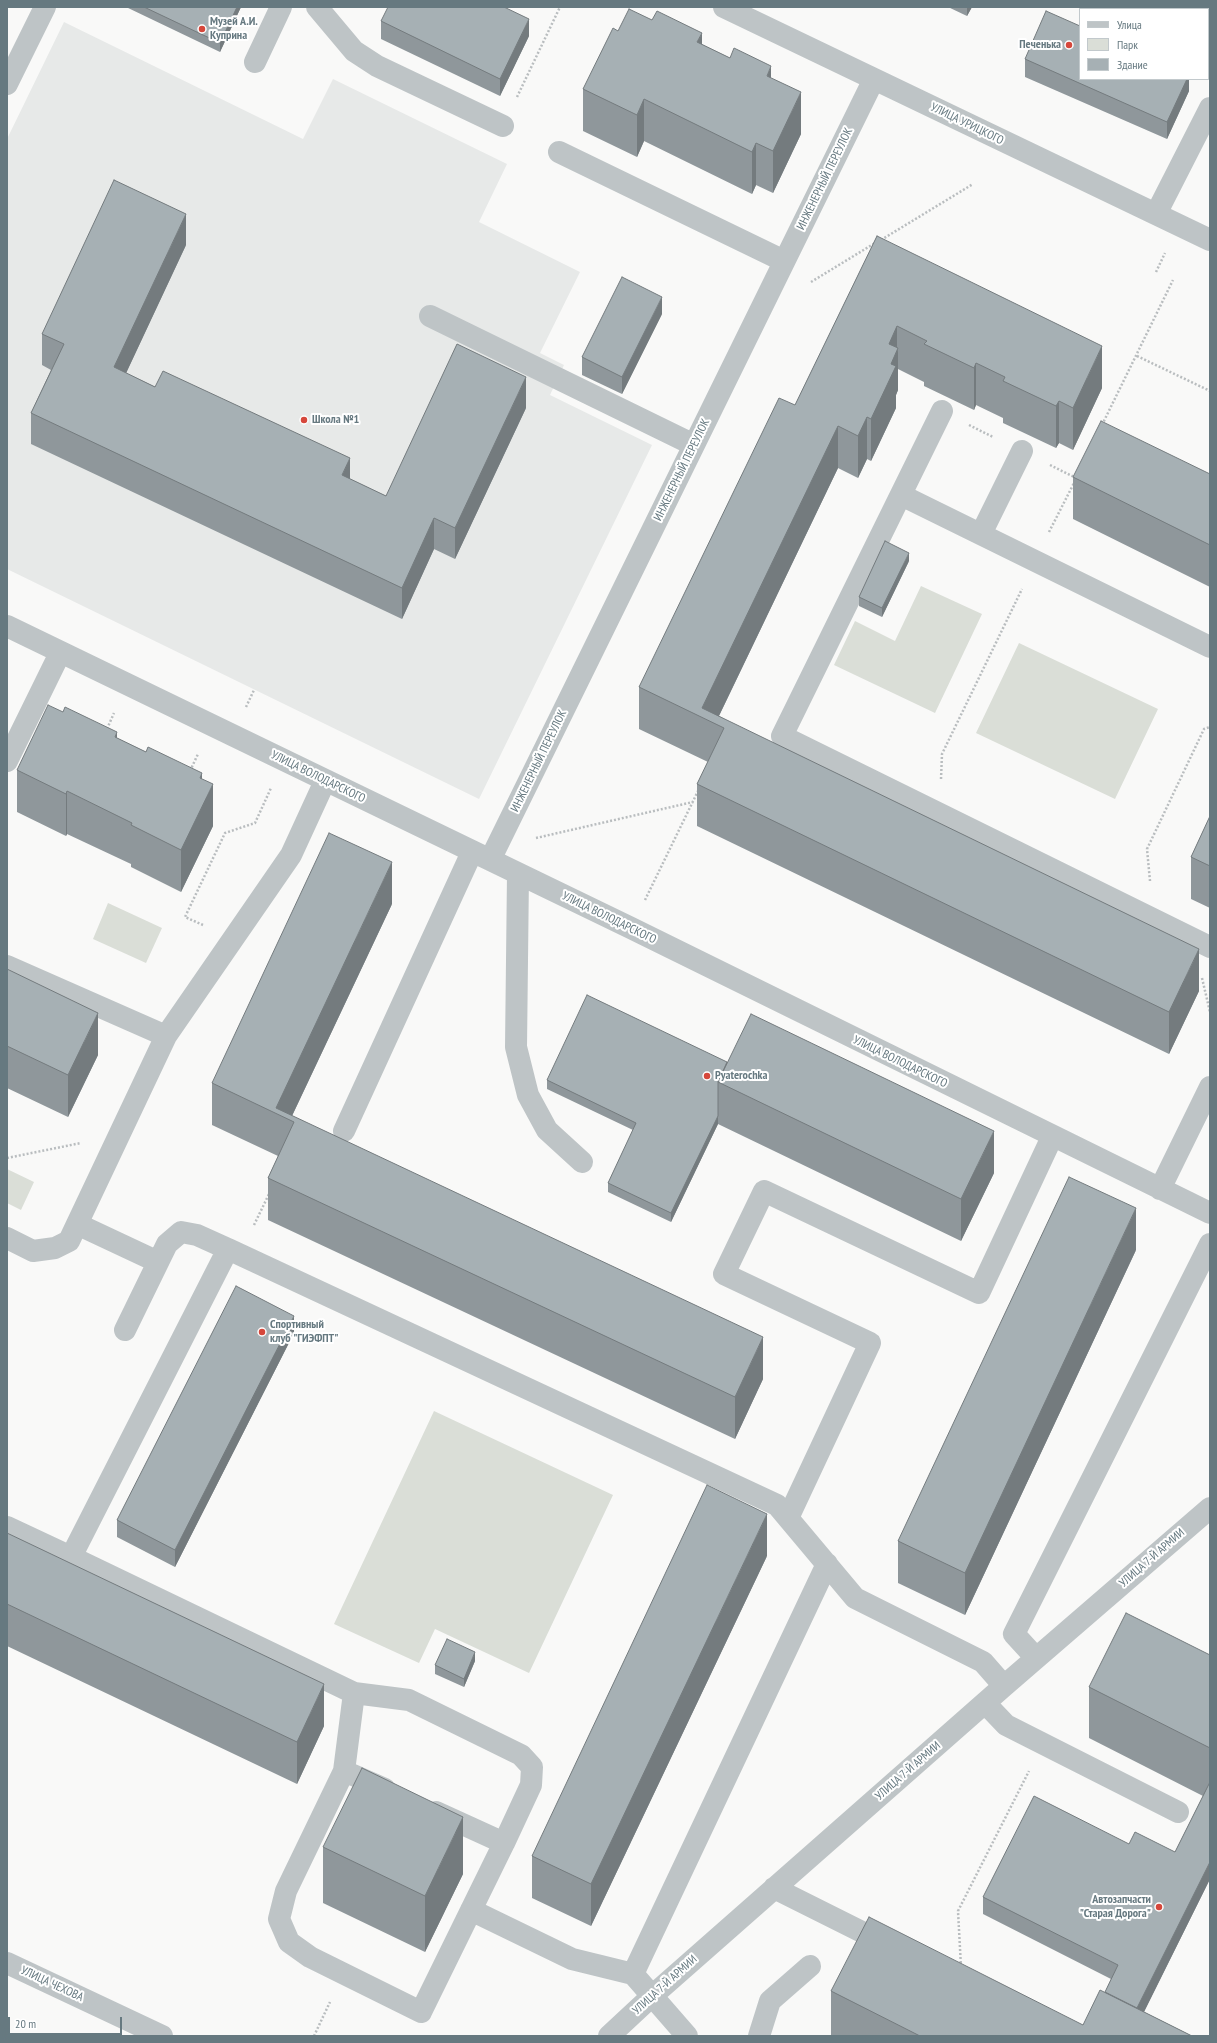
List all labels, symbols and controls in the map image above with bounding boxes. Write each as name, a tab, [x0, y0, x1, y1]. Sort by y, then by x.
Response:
legend	[1079, 8, 1209, 80]
place label: Музей А.И. Куприна	[210, 15, 258, 43]
text: Улица	[1117, 17, 1142, 32]
marker: Музей А.И. Куприна	[197, 24, 207, 34]
text: Парк	[1117, 37, 1138, 52]
place label: Печенька	[1019, 38, 1061, 52]
marker: Печенька	[1064, 40, 1074, 50]
text: Здание	[1117, 57, 1148, 72]
street label: УЛИЦА УРИЦКОГО	[928, 100, 1006, 148]
street label: ИНЖЕНЕРНЫЙ ПЕРЕУЛОК	[794, 126, 856, 232]
place label: Школа №1	[312, 413, 359, 427]
marker: Школа №1	[299, 415, 309, 425]
street label: ИНЖЕНЕРНЫЙ ПЕРЕУЛОК	[651, 417, 713, 523]
street label: ИНЖЕНЕРНЫЙ ПЕРЕУЛОК	[508, 708, 570, 814]
street label: УЛИЦА ВОЛОДАРСКОГО	[269, 748, 367, 806]
street label: УЛИЦА ВОЛОДАРСКОГО	[560, 889, 658, 947]
street label: УЛИЦА ВОЛОДАРСКОГО	[851, 1033, 949, 1091]
place label: Pyaterochka	[715, 1069, 767, 1083]
marker: Pyaterochka	[702, 1071, 712, 1081]
place label: Спортивный клуб "ГИЭФПТ"	[270, 1318, 338, 1346]
marker: Спортивный клуб "ГИЭФПТ"	[257, 1327, 267, 1337]
street label: УЛИЦА 7-Й АРМИИ	[1116, 1526, 1188, 1590]
street label: УЛИЦА 7-Й АРМИИ	[872, 1739, 944, 1803]
place label: Автозапчасти "Старая Дорога"	[1080, 1893, 1151, 1921]
marker: Автозапчасти "Старая Дорога"	[1154, 1902, 1164, 1912]
street label: УЛИЦА 7-Й АРМИИ	[630, 1952, 700, 2018]
street label: УЛИЦА ЧЕХОВА	[18, 1963, 86, 2005]
scale bar	[10, 2009, 124, 2035]
text: 20 m	[15, 2016, 36, 2031]

